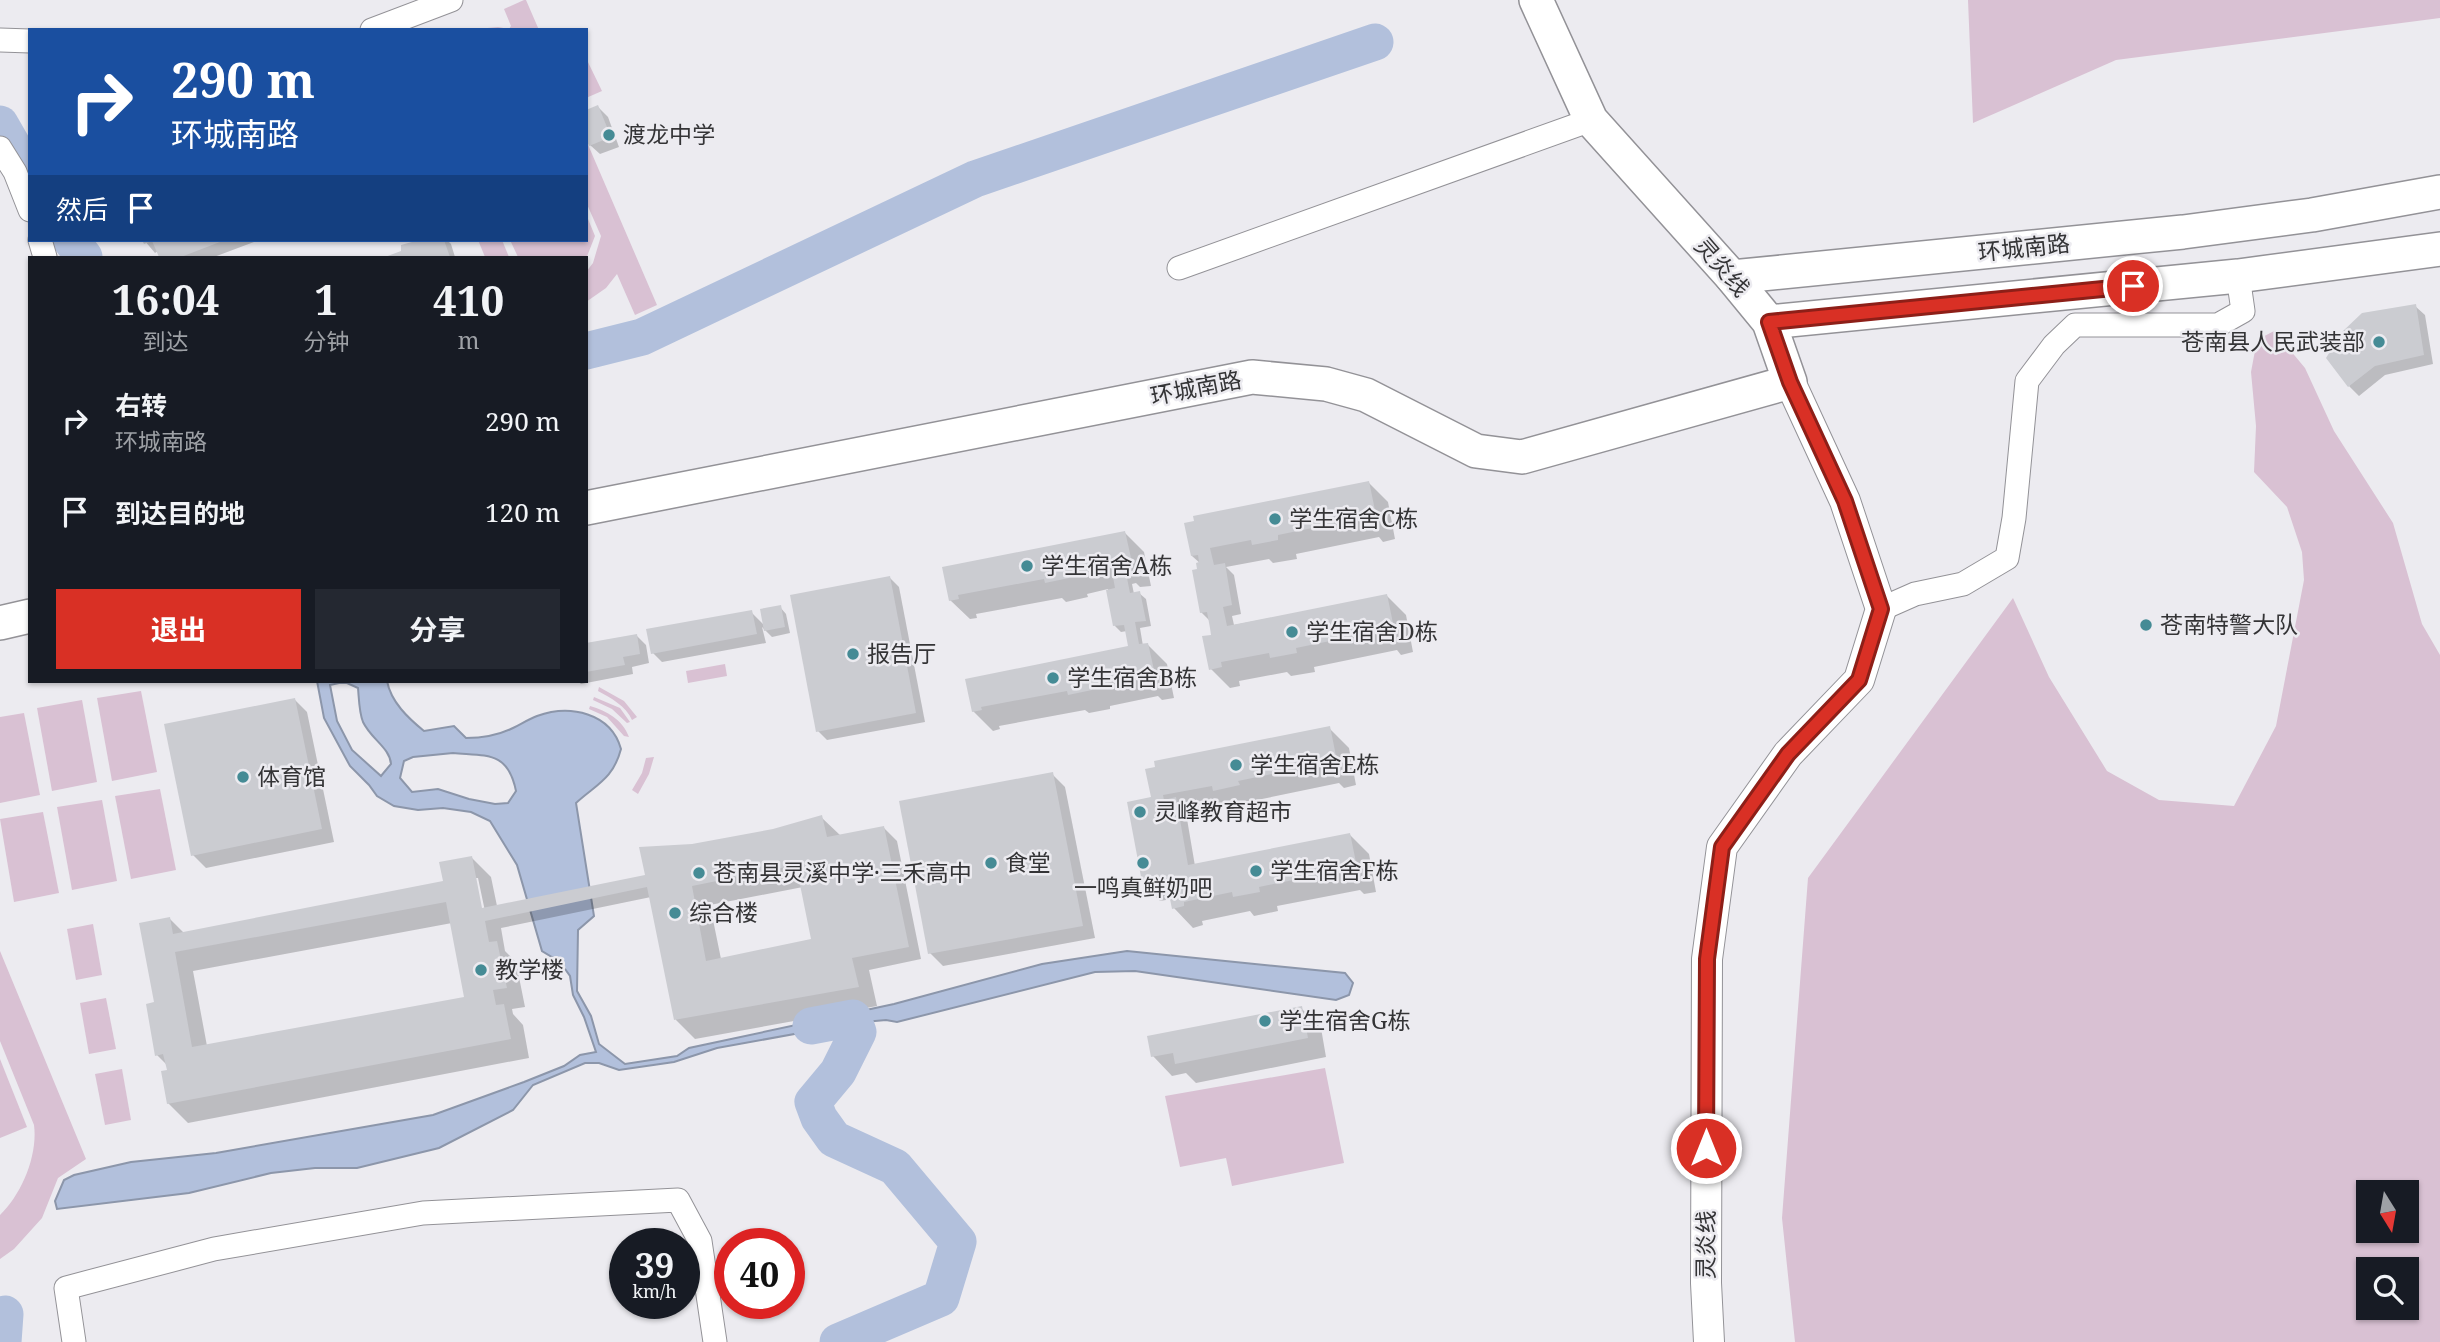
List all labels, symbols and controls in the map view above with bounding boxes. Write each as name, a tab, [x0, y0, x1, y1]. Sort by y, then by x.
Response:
text: 290 m	[171, 46, 315, 112]
icon: right	[56, 56, 147, 147]
text: 环城南路	[171, 112, 299, 155]
place label: 渡龙中学	[623, 118, 715, 150]
marker: 渡龙中学	[601, 127, 617, 143]
icon: arrive	[122, 189, 160, 227]
text: 然后	[56, 191, 108, 227]
street label: 环城南路	[1976, 226, 2071, 268]
street label: 灵炎线	[1688, 230, 1757, 303]
pin	[2103, 256, 2163, 316]
icon: arrive	[2114, 267, 2152, 305]
text: 16:04	[112, 270, 219, 327]
text: 1	[314, 270, 338, 327]
text: 410	[433, 271, 504, 328]
text: m	[458, 324, 479, 356]
text: 到达	[143, 325, 189, 357]
text: 分钟	[303, 325, 349, 357]
place label: 苍南县人民武装部	[2181, 325, 2365, 357]
marker: 苍南县人民武装部	[2371, 334, 2387, 350]
street label: 环城南路	[1148, 363, 1244, 412]
text: 右转	[115, 387, 167, 423]
icon: right	[56, 402, 94, 440]
text: 290 m	[485, 403, 560, 439]
text: 环城南路	[115, 425, 207, 457]
icon: arrive	[56, 493, 94, 531]
text: 120 m	[485, 494, 560, 530]
text: 到达目的地	[115, 495, 245, 531]
place label: 学生宿舍C栋	[1289, 502, 1418, 534]
marker: 学生宿舍C栋	[1267, 511, 1283, 527]
place label: 学生宿舍A栋	[1041, 549, 1172, 581]
marker: 学生宿舍A栋	[1019, 558, 1035, 574]
button: 退出	[56, 589, 301, 669]
button: 分享	[315, 589, 560, 669]
place label: 苍南特警大队	[2160, 608, 2298, 640]
place label: 学生宿舍D栋	[1306, 615, 1438, 647]
marker: 苍南特警大队	[2138, 617, 2154, 633]
marker: 学生宿舍D栋	[1284, 624, 1300, 640]
place label: 报告厅	[867, 637, 936, 669]
marker: 报告厅	[845, 646, 861, 662]
place label: 学生宿舍B栋	[1067, 661, 1197, 693]
marker: 学生宿舍B栋	[1045, 670, 1061, 686]
place label: 学生宿舍E栋	[1250, 748, 1379, 780]
marker: 学生宿舍E栋	[1228, 757, 1244, 773]
place label: 体育馆	[257, 760, 326, 792]
marker: 体育馆	[235, 769, 251, 785]
place label: 灵峰教育超市	[1154, 795, 1292, 827]
marker: 灵峰教育超市	[1132, 804, 1148, 820]
place label: 食堂	[1005, 846, 1051, 878]
place label: 学生宿舍F栋	[1270, 854, 1399, 886]
marker: 食堂	[983, 855, 999, 871]
marker: 一鸣真鲜奶吧	[1135, 855, 1151, 871]
place label: 苍南县灵溪中学·三禾高中	[713, 856, 972, 888]
marker: 学生宿舍F栋	[1248, 863, 1264, 879]
marker: 苍南县灵溪中学·三禾高中	[691, 865, 707, 881]
place label: 一鸣真鲜奶吧	[1074, 871, 1212, 903]
place label: 综合楼	[689, 896, 758, 928]
marker: 综合楼	[667, 905, 683, 921]
place label: 教学楼	[495, 953, 564, 985]
marker: 教学楼	[473, 962, 489, 978]
place label: 学生宿舍G栋	[1279, 1004, 1410, 1036]
marker: 学生宿舍G栋	[1257, 1013, 1273, 1029]
position arrow	[1669, 1111, 1743, 1185]
north arrow	[2356, 1180, 2418, 1242]
map controls	[2356, 1180, 2419, 1320]
street label: 灵炎线	[1689, 1211, 1721, 1280]
speed limit sign: 40	[714, 1228, 805, 1319]
text: 39	[635, 1241, 674, 1288]
button: search	[2356, 1257, 2419, 1320]
text: km/h	[632, 1279, 677, 1303]

